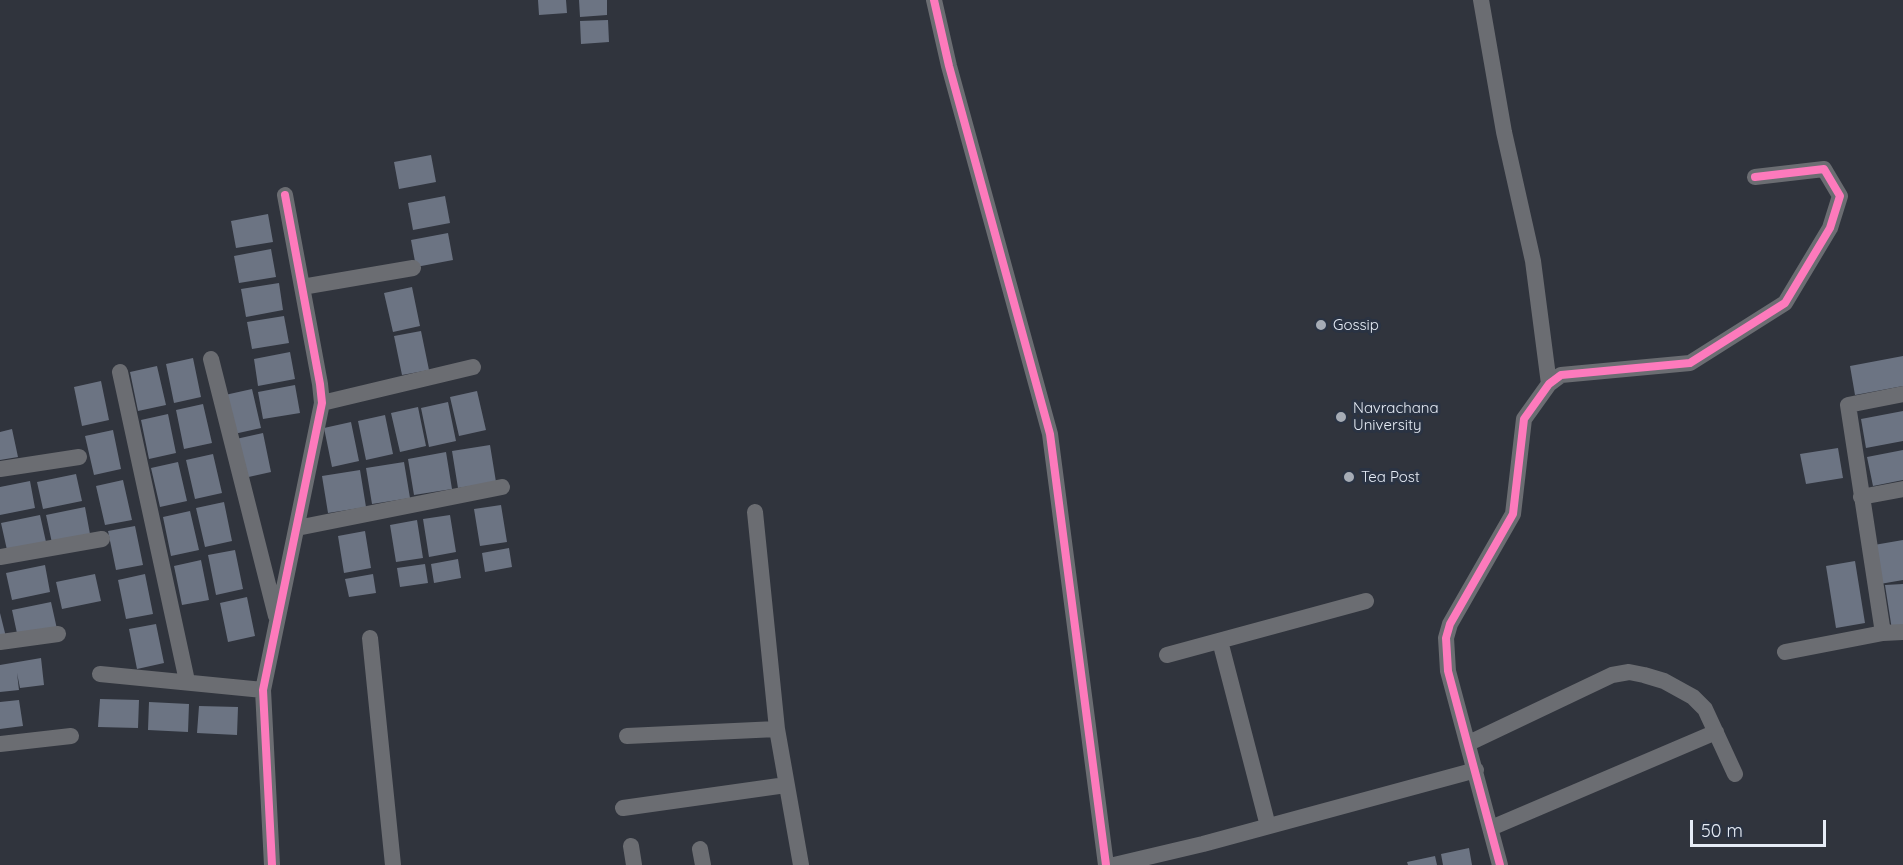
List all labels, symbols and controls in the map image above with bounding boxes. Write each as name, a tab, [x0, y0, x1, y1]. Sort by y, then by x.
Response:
place label: Gossip	[1333, 316, 1379, 334]
marker: Gossip	[1314, 318, 1328, 332]
place label: Navrachana University	[1353, 399, 1439, 434]
marker: Navrachana University	[1334, 410, 1348, 424]
place label: Tea Post	[1361, 468, 1420, 486]
marker: Tea Post	[1342, 470, 1356, 484]
scale bar	[1693, 808, 1830, 846]
text: 50 m	[1701, 819, 1743, 842]

